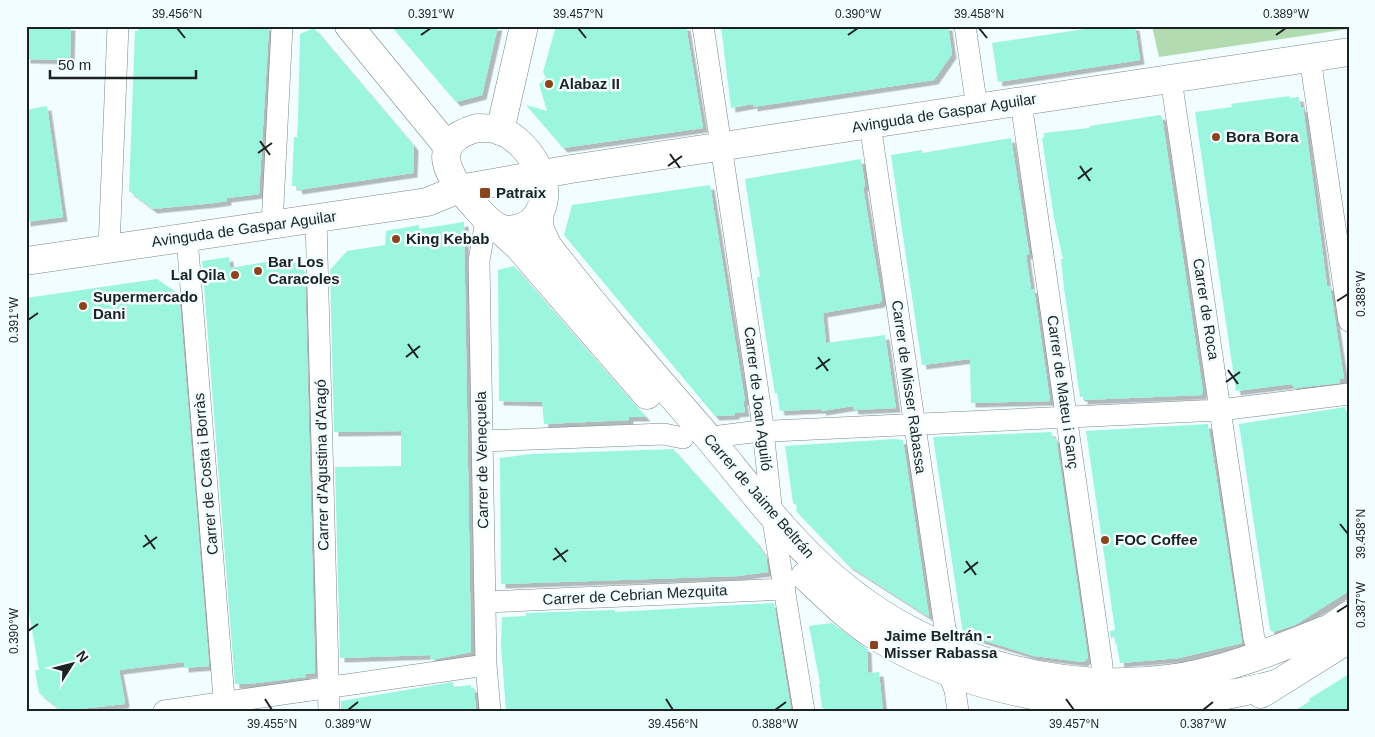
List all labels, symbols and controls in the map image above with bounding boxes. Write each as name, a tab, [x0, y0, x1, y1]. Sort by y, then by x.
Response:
text: 39.456°N	[152, 7, 202, 21]
text: 0.391°W	[408, 7, 455, 21]
text: 39.457°N	[553, 7, 603, 21]
text: 0.390°W	[835, 7, 882, 21]
text: 39.458°N	[954, 7, 1004, 21]
text: 0.389°W	[1263, 7, 1310, 21]
scale bar	[50, 48, 196, 80]
text: 50 m	[58, 56, 91, 73]
place label: Alabaz II	[559, 75, 620, 92]
marker: Alabaz II	[543, 78, 555, 90]
street label: Avinguda de Gaspar Aguilar	[850, 90, 1037, 135]
place label: Bora Bora	[1226, 128, 1299, 145]
marker: Bora Bora	[1210, 131, 1222, 143]
place label: Patraix	[496, 184, 547, 201]
marker: Patraix	[478, 186, 492, 200]
street label: Avinguda de Gaspar Aguilar	[150, 207, 337, 250]
place label: King Kebab	[406, 230, 489, 247]
marker: King Kebab	[390, 233, 402, 245]
place label: Bar Los Caracoles	[268, 253, 340, 287]
street label: Carrer de Roca	[1190, 257, 1223, 362]
marker: Bar Los Caracoles	[252, 265, 264, 277]
place label: Lal Qila	[171, 266, 226, 283]
marker: Lal Qila	[229, 269, 241, 281]
text: 0.388°W	[1354, 270, 1368, 317]
place label: Supermercado Dani	[93, 288, 198, 322]
text: 0.391°W	[7, 296, 21, 343]
street label: Carrer de Misser Rabassa	[889, 299, 930, 475]
marker: Supermercado Dani	[77, 300, 89, 312]
street label: Carrer de Mateu i Sanç	[1044, 314, 1083, 470]
street label: Carrer de Joan Aguiló	[741, 326, 776, 472]
street label: Carrer d'Agustina d'Aragó	[312, 379, 331, 551]
street label: Carrer de Veneçuela	[472, 390, 491, 529]
street label: Carrer de Costa i Borràs	[190, 392, 221, 556]
street label: Carrer de Jaime Beltrán	[701, 430, 818, 561]
text: 39.458°N	[1354, 509, 1368, 559]
place label: FOC Coffee	[1115, 531, 1198, 548]
marker: FOC Coffee	[1099, 534, 1111, 546]
street label: Carrer de Cebrian Mezquita	[542, 581, 728, 608]
text: 0.387°W	[1354, 581, 1368, 628]
text: 0.390°W	[7, 607, 21, 654]
place label: Jaime Beltrán - Misser Rabassa	[884, 627, 998, 661]
marker: Jaime Beltrán - Misser Rabassa	[868, 639, 880, 651]
north arrow	[48, 640, 98, 690]
text: N	[73, 648, 92, 665]
text: 39.455°N	[247, 717, 297, 731]
text: 0.389°W	[325, 717, 372, 731]
text: 39.456°N	[648, 717, 698, 731]
text: 0.388°W	[752, 717, 799, 731]
text: 39.457°N	[1049, 717, 1099, 731]
text: 0.387°W	[1180, 717, 1227, 731]

